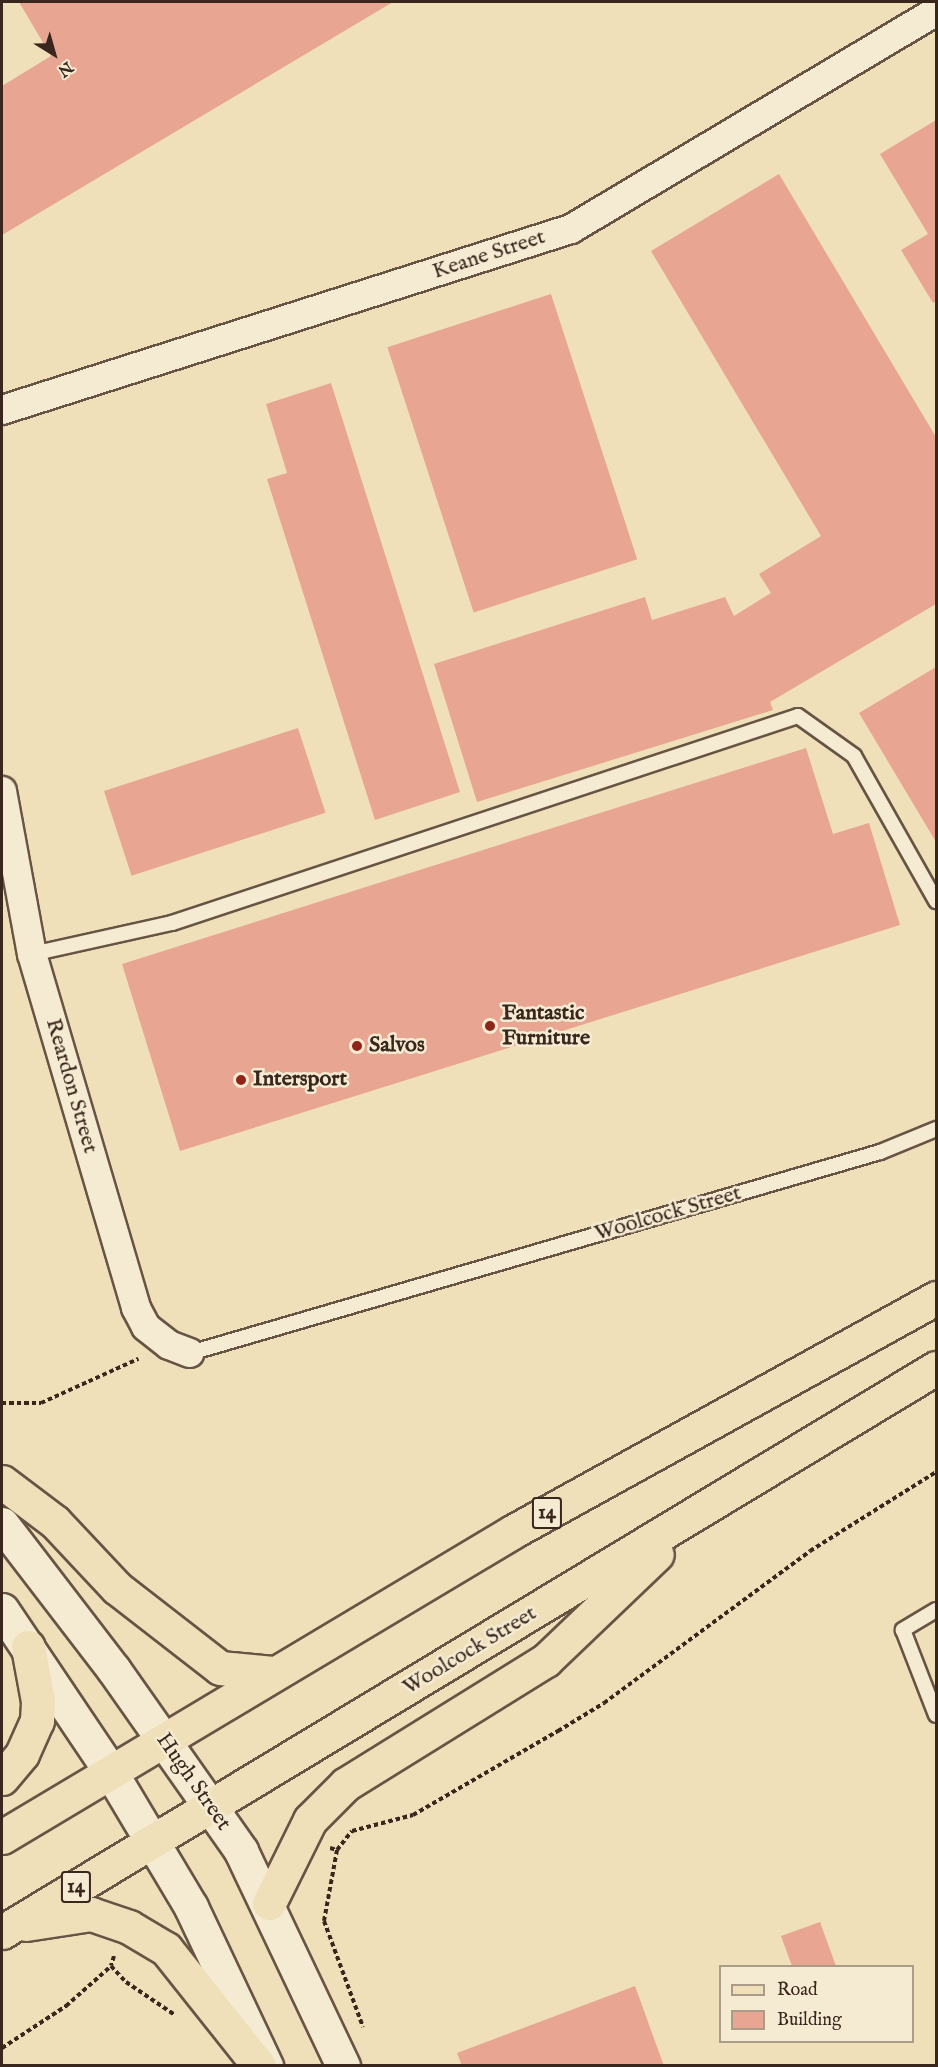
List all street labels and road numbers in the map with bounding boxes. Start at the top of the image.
street label: Keane Street [429,224,549,286]
street label: Reardon Street [39,1016,103,1156]
street label: Woolcock Street [592,1180,744,1248]
road number: 14 [530,1495,564,1531]
street label: Woolcock Street [398,1601,542,1701]
street label: Hugh Street [150,1728,236,1836]
road number: 14 [60,1869,92,1905]

